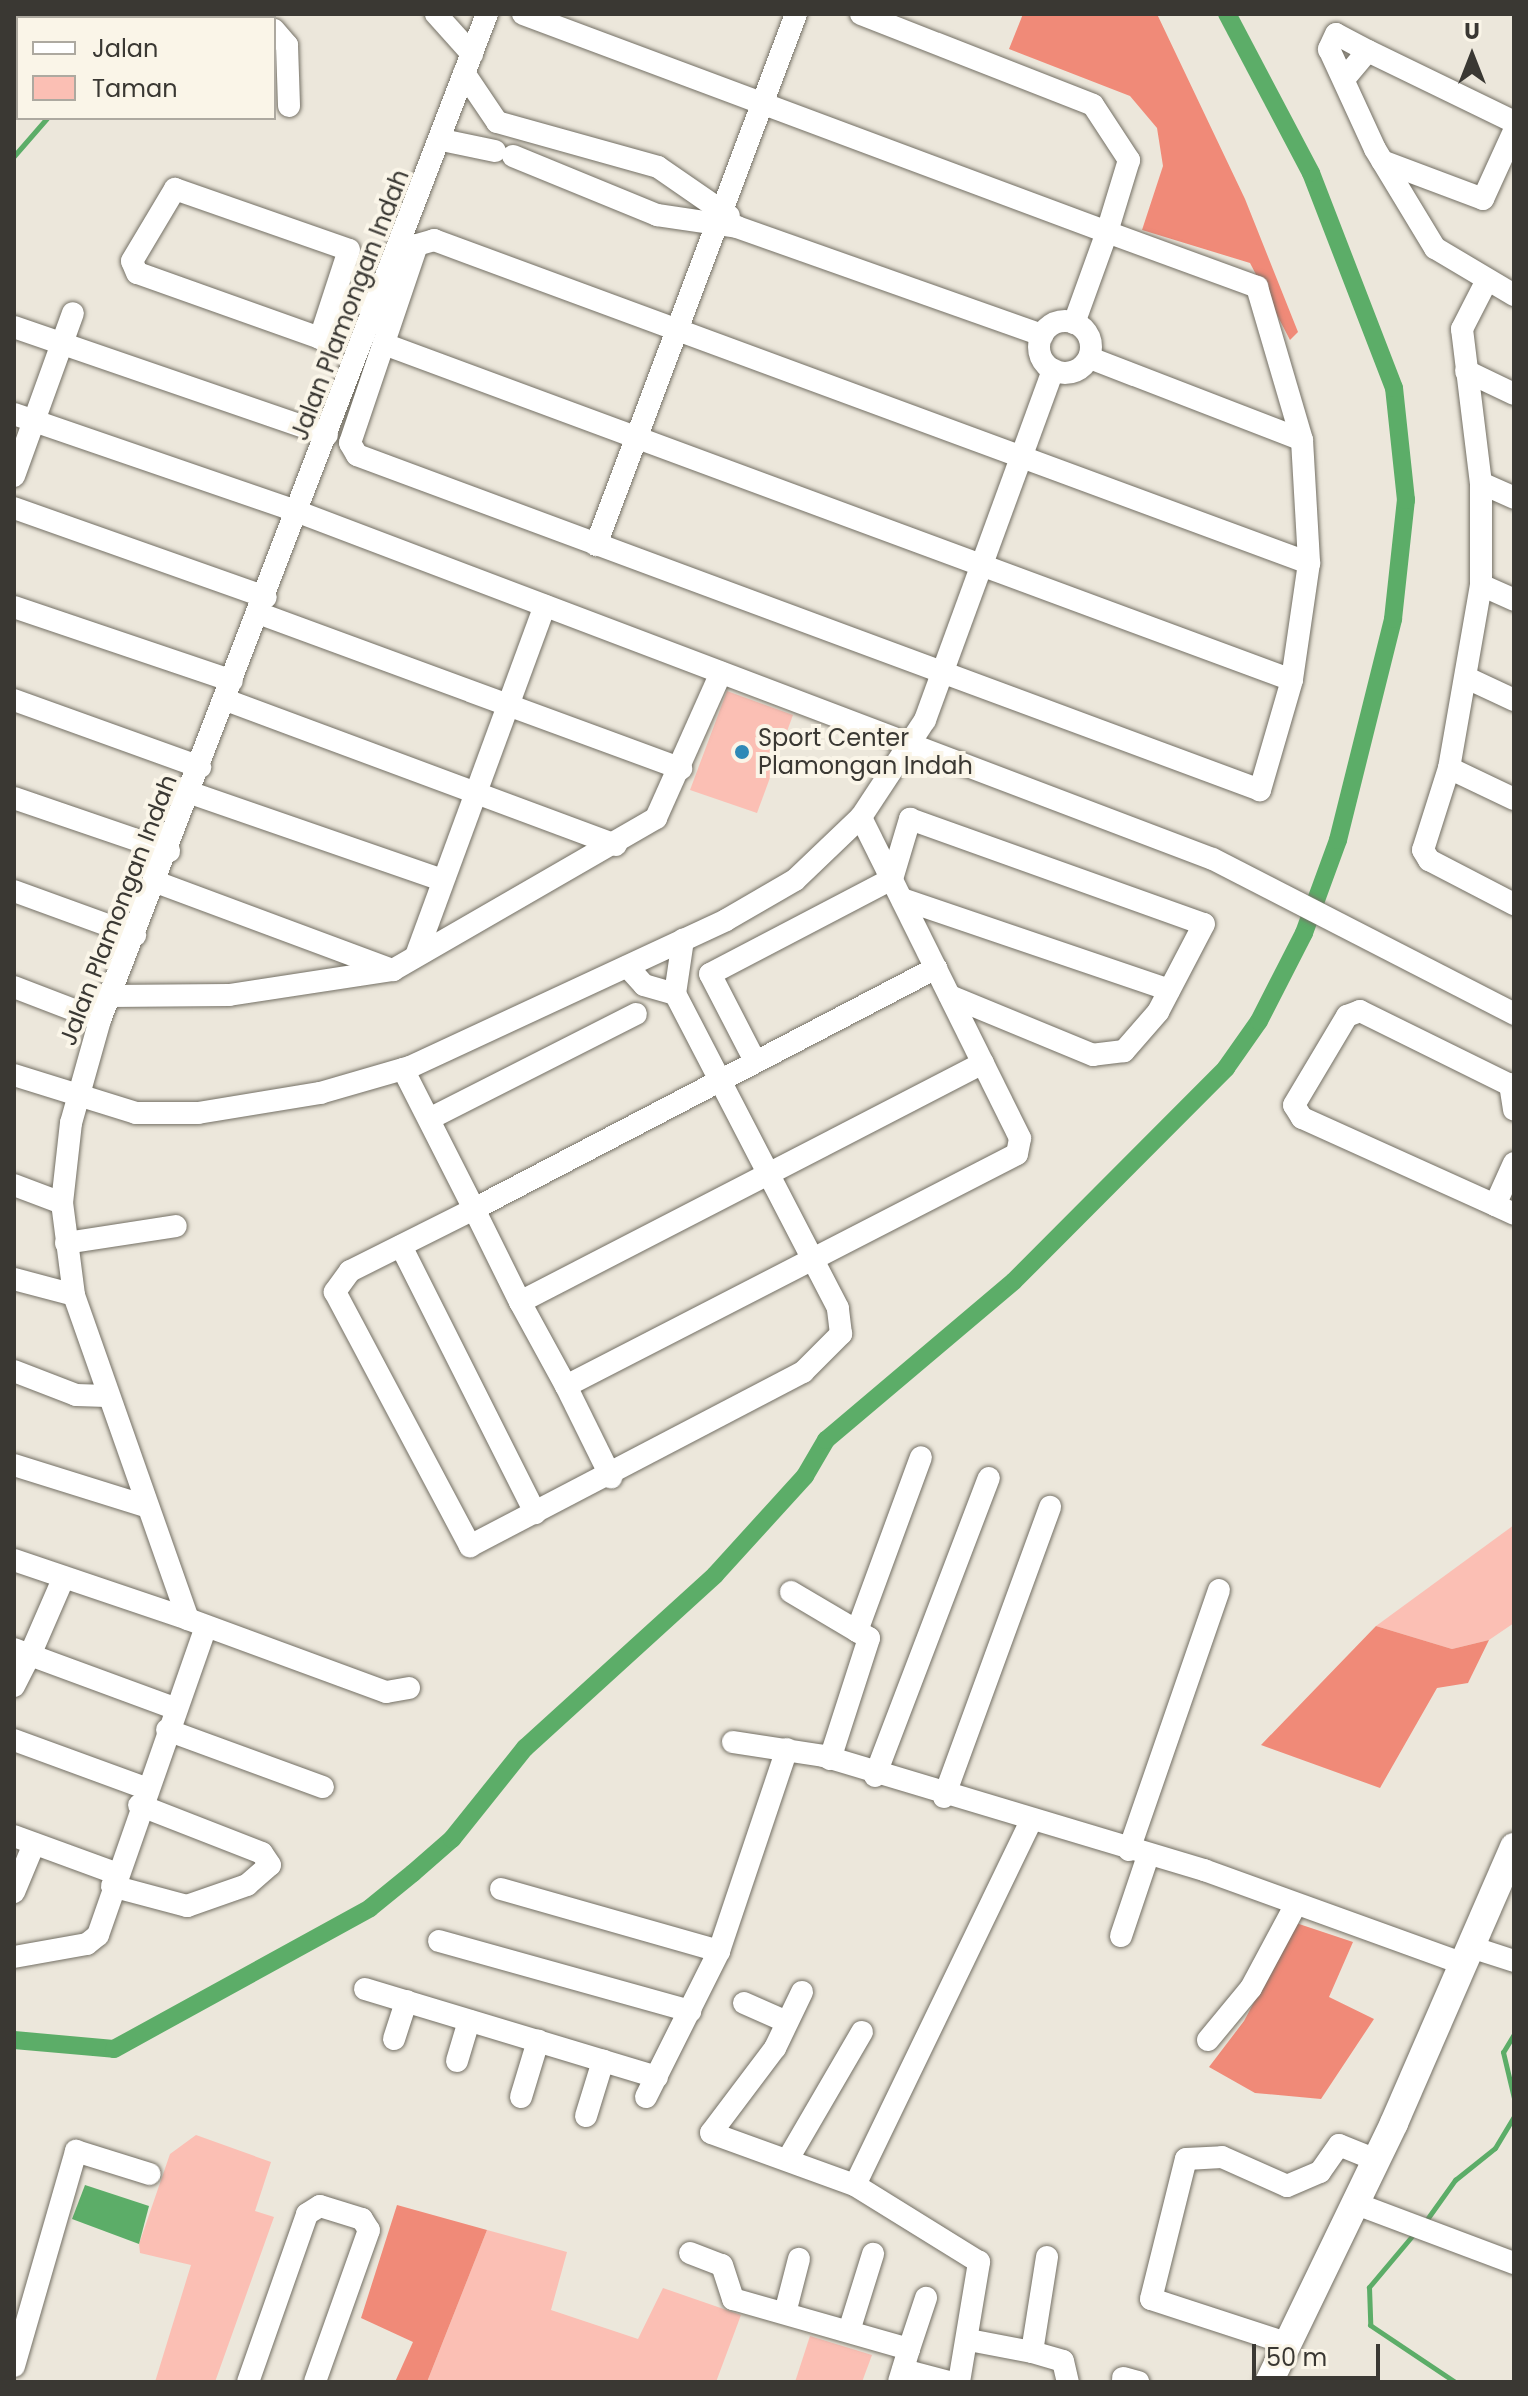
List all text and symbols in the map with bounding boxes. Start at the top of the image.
legend [16,16,276,120]
north arrow [1432,16,1512,96]
text: U [1464,16,1480,47]
text: Jalan [92,32,158,65]
text: Taman [92,72,178,105]
street label: Jalan Plamongan Indah [285,166,415,444]
place label: Sport Center Plamongan Indah [758,724,973,780]
marker: Sport Center Plamongan Indah [733,743,751,761]
street label: Jalan Plamongan Indah [53,771,183,1049]
scale bar [1256,2328,1384,2378]
text: 50 m [1266,2341,1327,2374]

